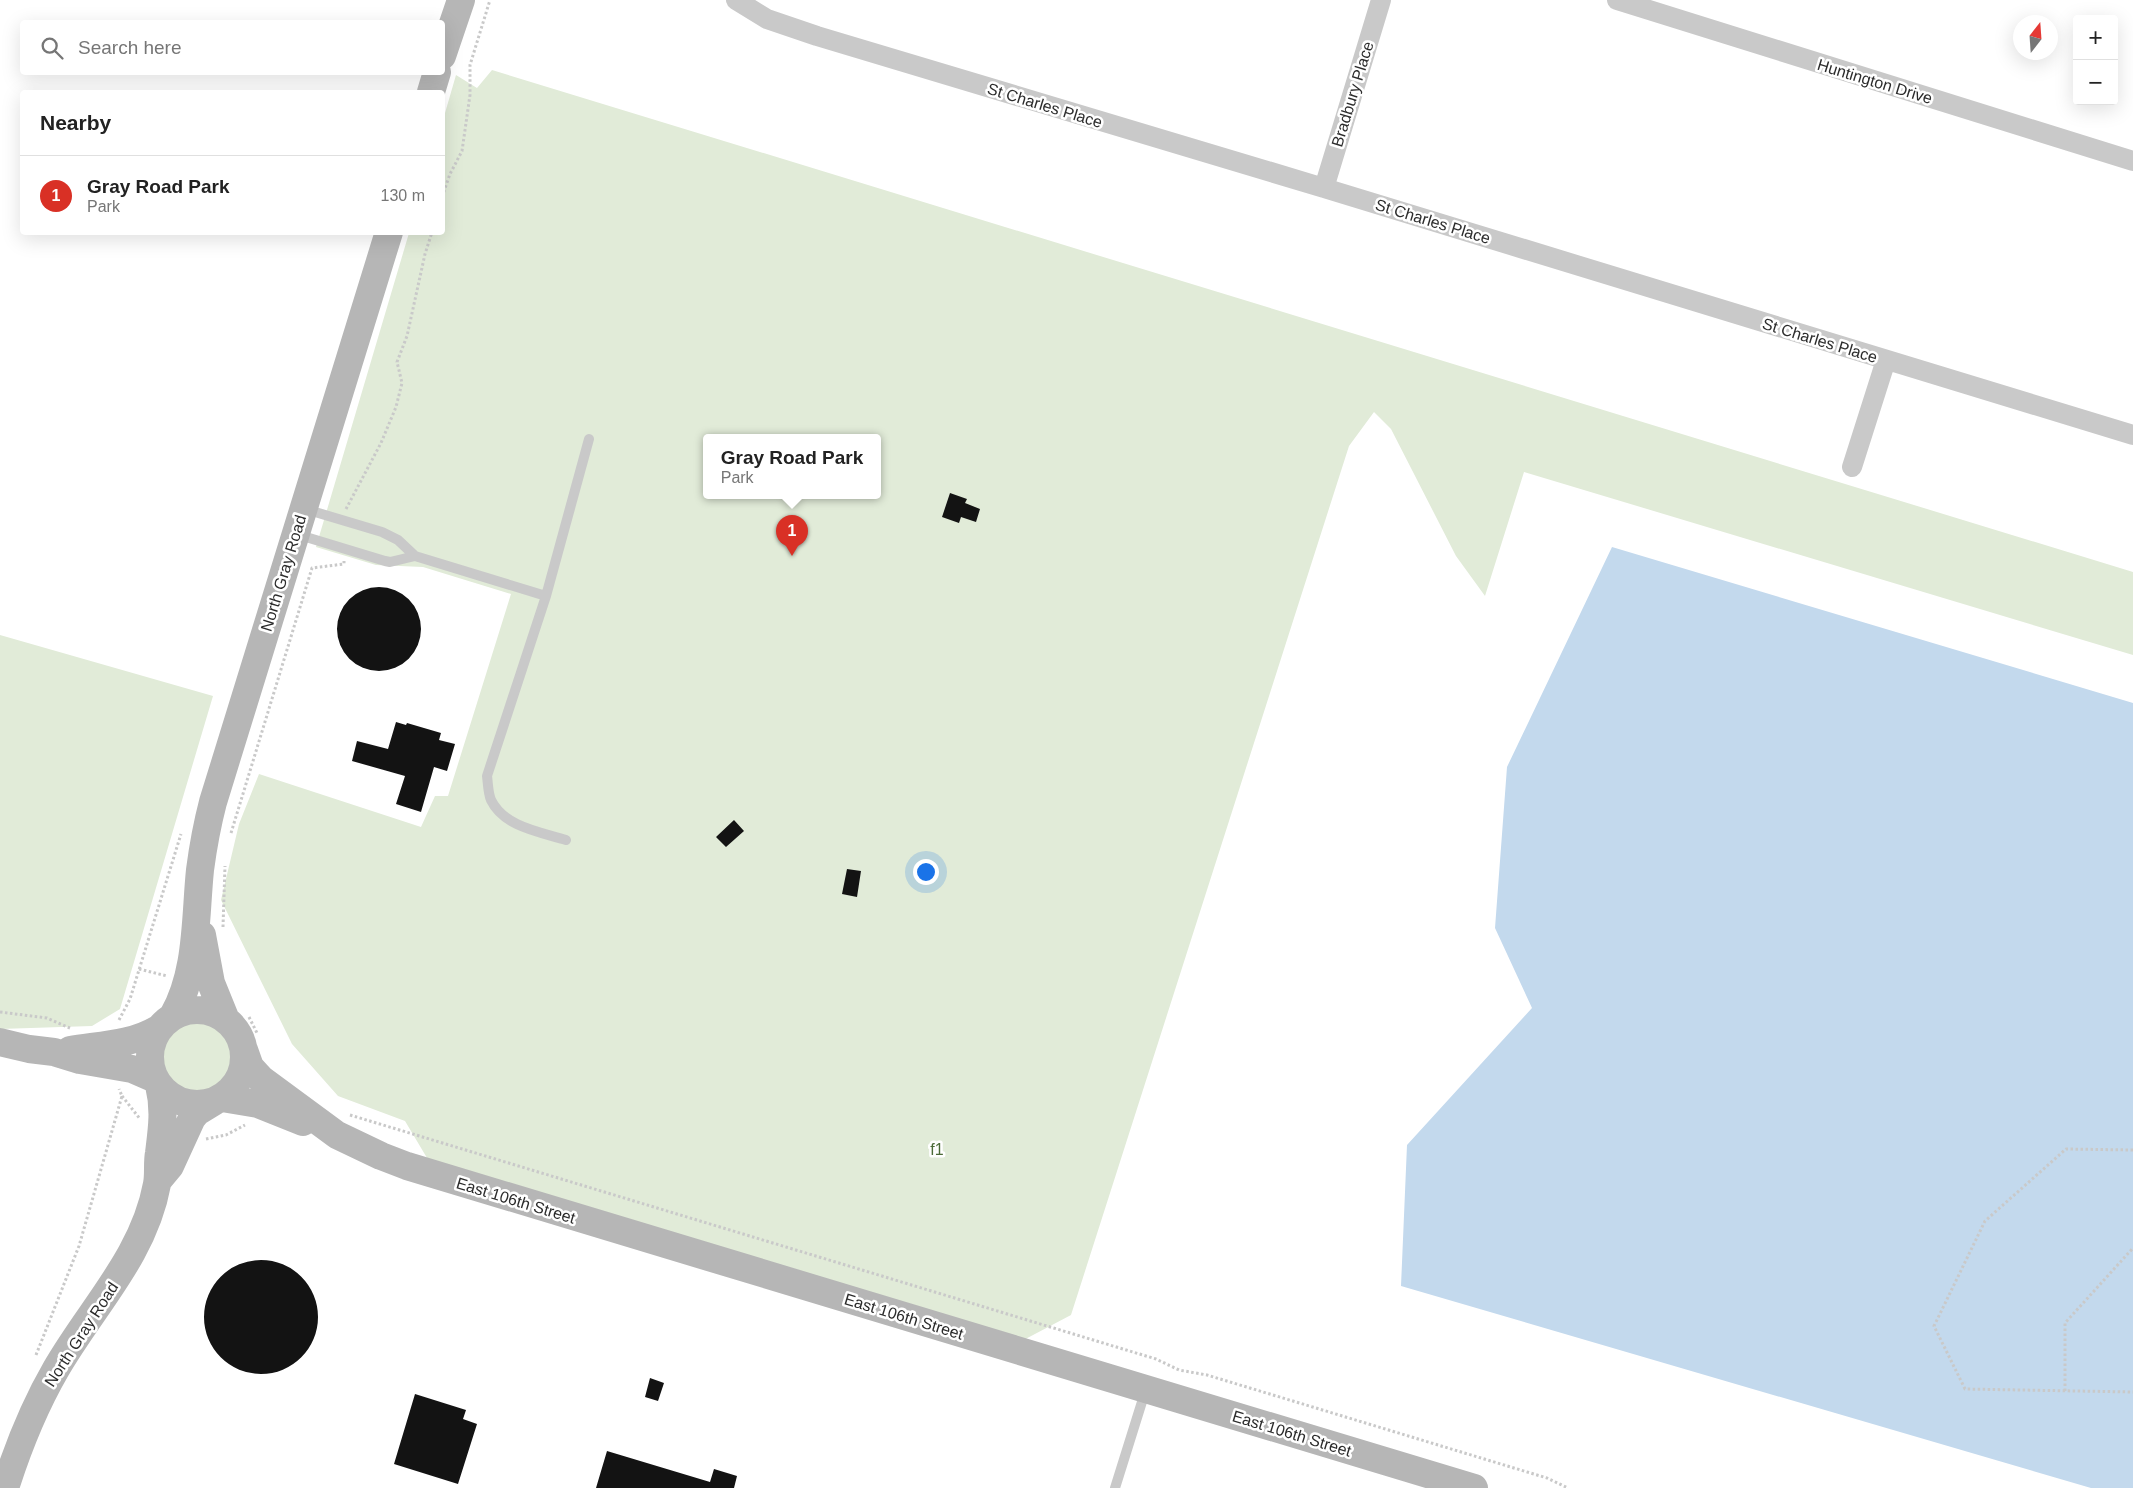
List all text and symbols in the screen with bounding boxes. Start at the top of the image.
north arrow [2013,15,2058,60]
map controls [2073,15,2118,105]
button: + [2073,15,2118,60]
search box [20,20,445,75]
icon: search [38,34,66,62]
text: Search here [78,37,182,58]
street label: Bradbury Place [1328,39,1377,149]
street label: Huntington Drive [1815,56,1934,107]
button: − [2073,60,2118,105]
street label: St Charles Place [985,80,1104,131]
text: Nearby [40,111,111,134]
text: Gray Road Park [87,176,230,197]
text: 1 [52,187,60,204]
text: 130 m [381,187,425,204]
street label: St Charles Place [1373,196,1492,247]
text: Park [87,198,120,215]
street label: St Charles Place [1760,315,1879,366]
popup [703,434,881,499]
text: Gray Road Park [721,447,863,468]
text: Park [721,469,754,486]
street label: North Gray Road [258,513,309,633]
pin: 1 [776,515,808,556]
your location [913,859,939,885]
park label: f1 [930,1141,944,1158]
street label: East 106th Street [454,1174,578,1227]
street label: North Gray Road [41,1279,121,1390]
street label: East 106th Street [842,1290,966,1343]
street label: East 106th Street [1230,1407,1354,1460]

